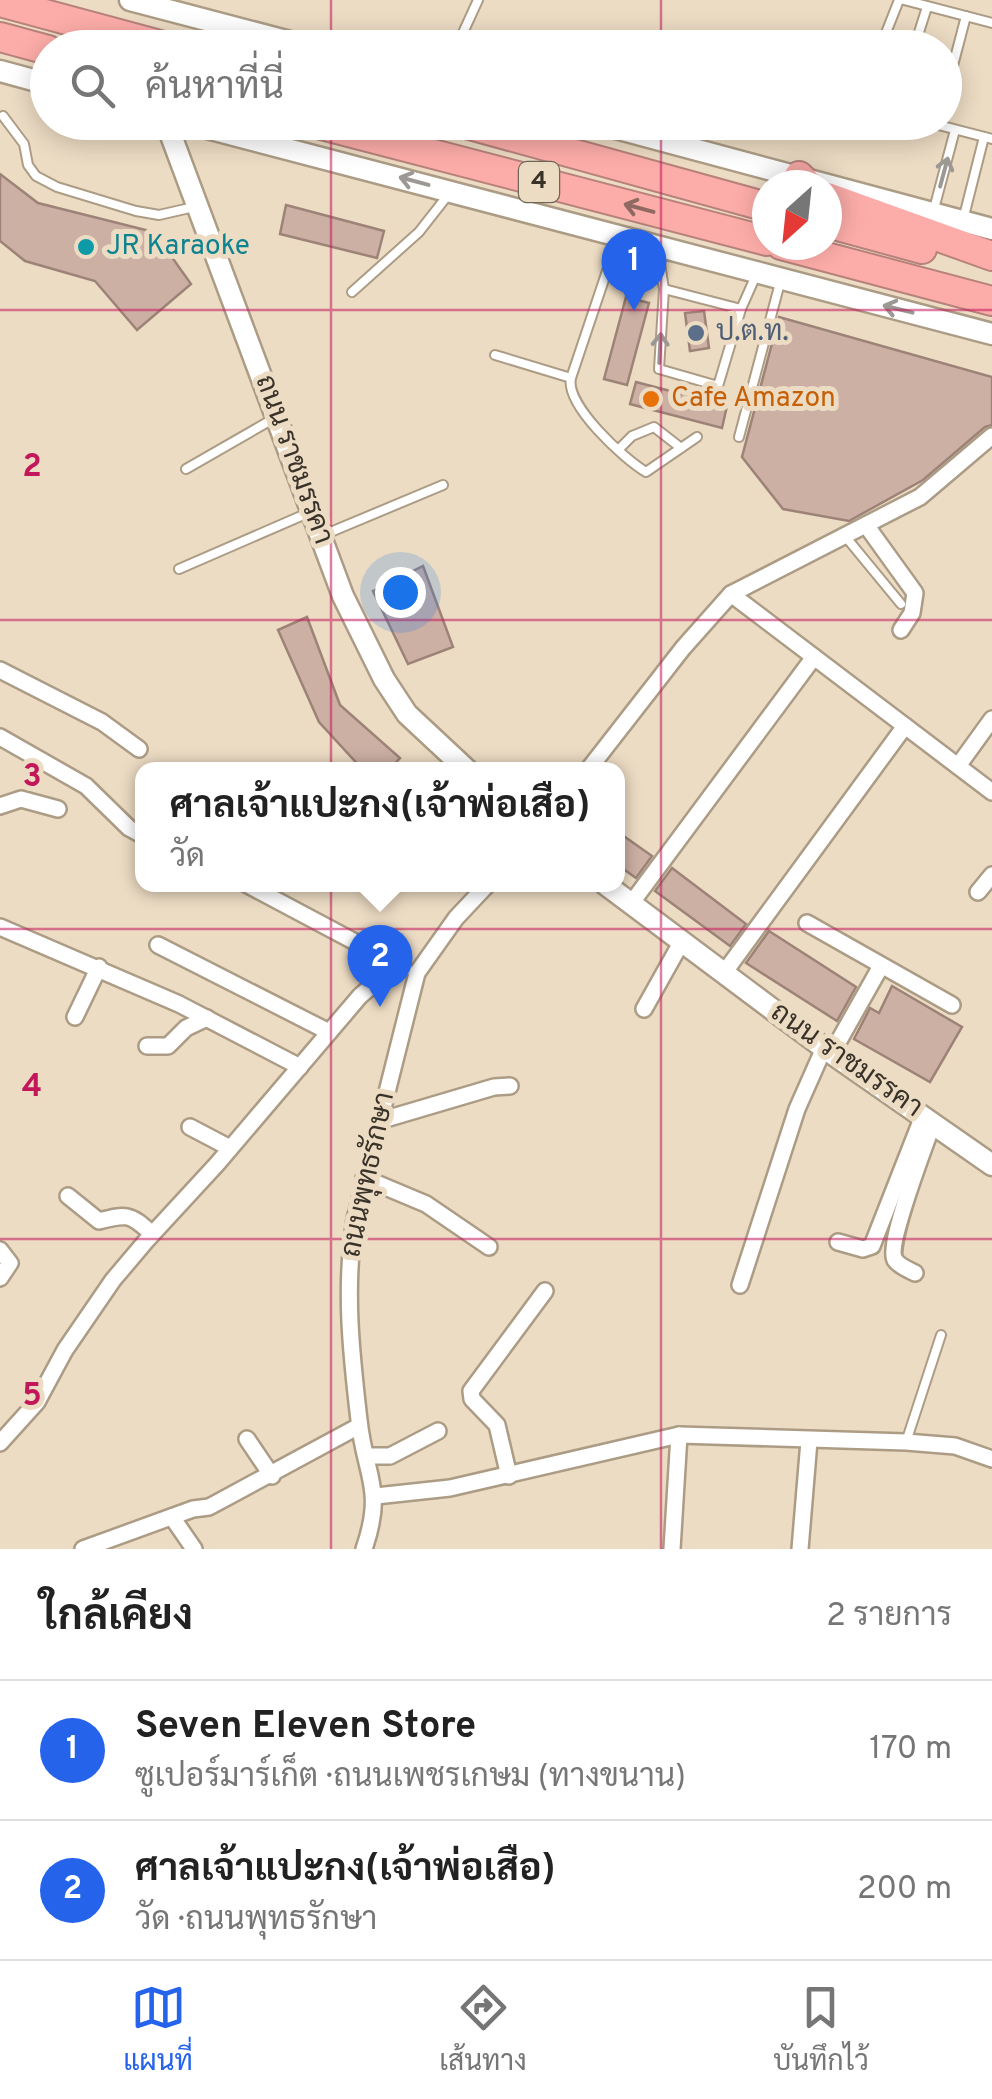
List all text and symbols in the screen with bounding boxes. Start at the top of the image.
search box [30,30,962,140]
icon: search [65,58,120,113]
text: ค้นหาที่นี่ [145,64,284,113]
one-way arrow [936,157,954,189]
road number: 4 [519,162,559,202]
north arrow [752,170,842,260]
one-way arrow [399,171,430,190]
one-way arrow [624,198,656,216]
pin: 1 [602,228,666,311]
place label: JR Karaoke [106,229,250,265]
marker: JR Karaoke [75,236,97,258]
one-way arrow [883,299,915,317]
place label: ป.ต.ท. [716,315,789,351]
marker: ป.ต.ท. [685,322,707,344]
one-way arrow [651,333,670,365]
street label: ถนน ราชมรรคา [246,370,340,550]
place label: Cafe Amazon [671,381,836,417]
marker: Cafe Amazon [640,388,662,410]
text: 2 [22,448,42,488]
your location [375,567,426,618]
text: 3 [22,758,42,798]
popup [135,762,625,892]
text: ศาลเจ้าแปะกง(เจ้าพ่อเสือ) [170,783,590,832]
text: วัด [170,838,205,878]
pin: 2 [348,924,412,1007]
street label: ถนน ราชมรรคา [763,995,929,1127]
text: 4 [22,1068,42,1108]
street label: ถนนพุทธรักษา [331,1089,404,1261]
text: 5 [22,1377,42,1417]
text: ใกล้เคียง [40,1592,193,1645]
text: 2 รายการ [826,1597,952,1637]
text: Seven Eleven Store [135,1703,476,1752]
text: 1 [66,1730,79,1770]
text: 170 m [869,1730,952,1770]
text: ซูเปอร์มาร์เก็ต · ถนนเพชรเกษม (ทางขนาน) [135,1758,686,1798]
text: ศาลเจ้าแปะกง(เจ้าพ่อเสือ) [135,1846,556,1895]
text: 2 [63,1870,82,1910]
text: 200 m [857,1870,952,1910]
text: วัด · ถนนพุทธรักษา [135,1901,377,1941]
tab: แผนที่ [123,1980,193,2081]
tab: เส้นทาง [439,1980,527,2081]
tab: บันทึกไว้ [773,1980,869,2081]

